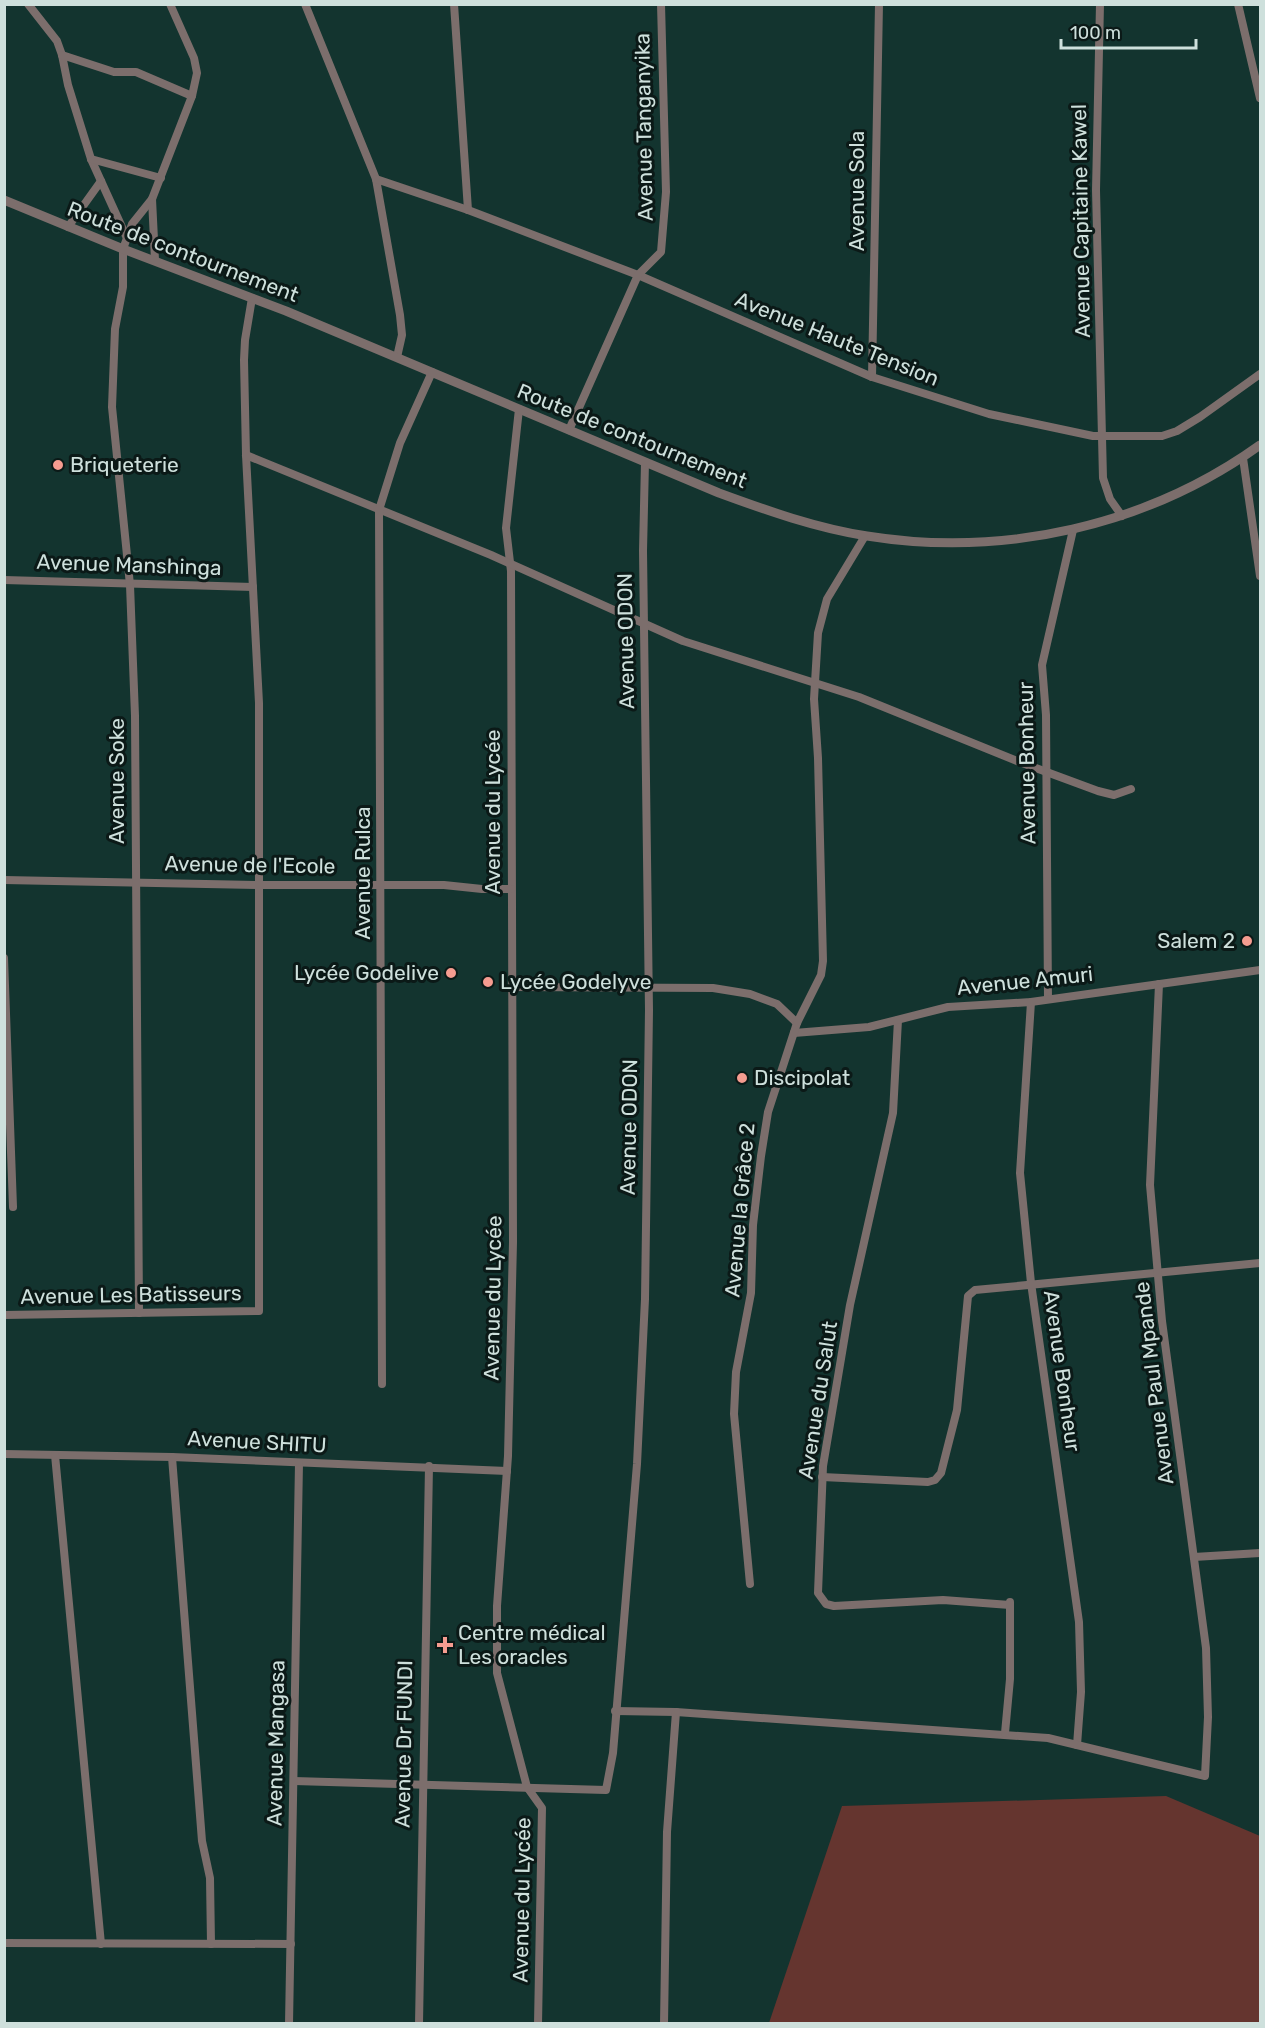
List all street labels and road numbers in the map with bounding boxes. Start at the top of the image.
street label: Avenue Tanganyika [629,33,658,221]
street label: Avenue Capitaine Kawel [1066,104,1095,338]
street label: Avenue Sola [844,131,869,251]
street label: Route de contournement [64,196,302,307]
street label: Avenue Haute Tension [732,286,943,391]
street label: Route de contournement [514,378,751,493]
street label: Avenue Manshinga [36,549,222,580]
street label: Avenue ODON [612,573,639,709]
street label: Avenue Bonheur [1013,681,1040,845]
street label: Avenue Soke [104,718,129,844]
street label: Avenue du Lycée [480,729,505,895]
street label: Avenue Rulca [350,806,375,940]
street label: Avenue de l'Ecole [164,851,336,878]
street label: Avenue Amuri [956,961,1094,1000]
street label: Avenue ODON [615,1059,642,1195]
street label: Avenue la Grâce 2 [719,1122,760,1298]
street label: Avenue du Lycée [479,1215,506,1381]
street label: Avenue Les Batisseurs [20,1280,242,1309]
street label: Avenue Paul Mpande [1129,1280,1178,1486]
street label: Avenue Bonheur [1039,1289,1086,1453]
street label: Avenue du Salut [793,1319,842,1481]
street label: Avenue SHITU [187,1425,327,1458]
street label: Avenue Mangasa [262,1660,289,1826]
street label: Avenue Dr FUNDI [390,1660,417,1828]
street label: Avenue du Lycée [508,1817,535,1983]

